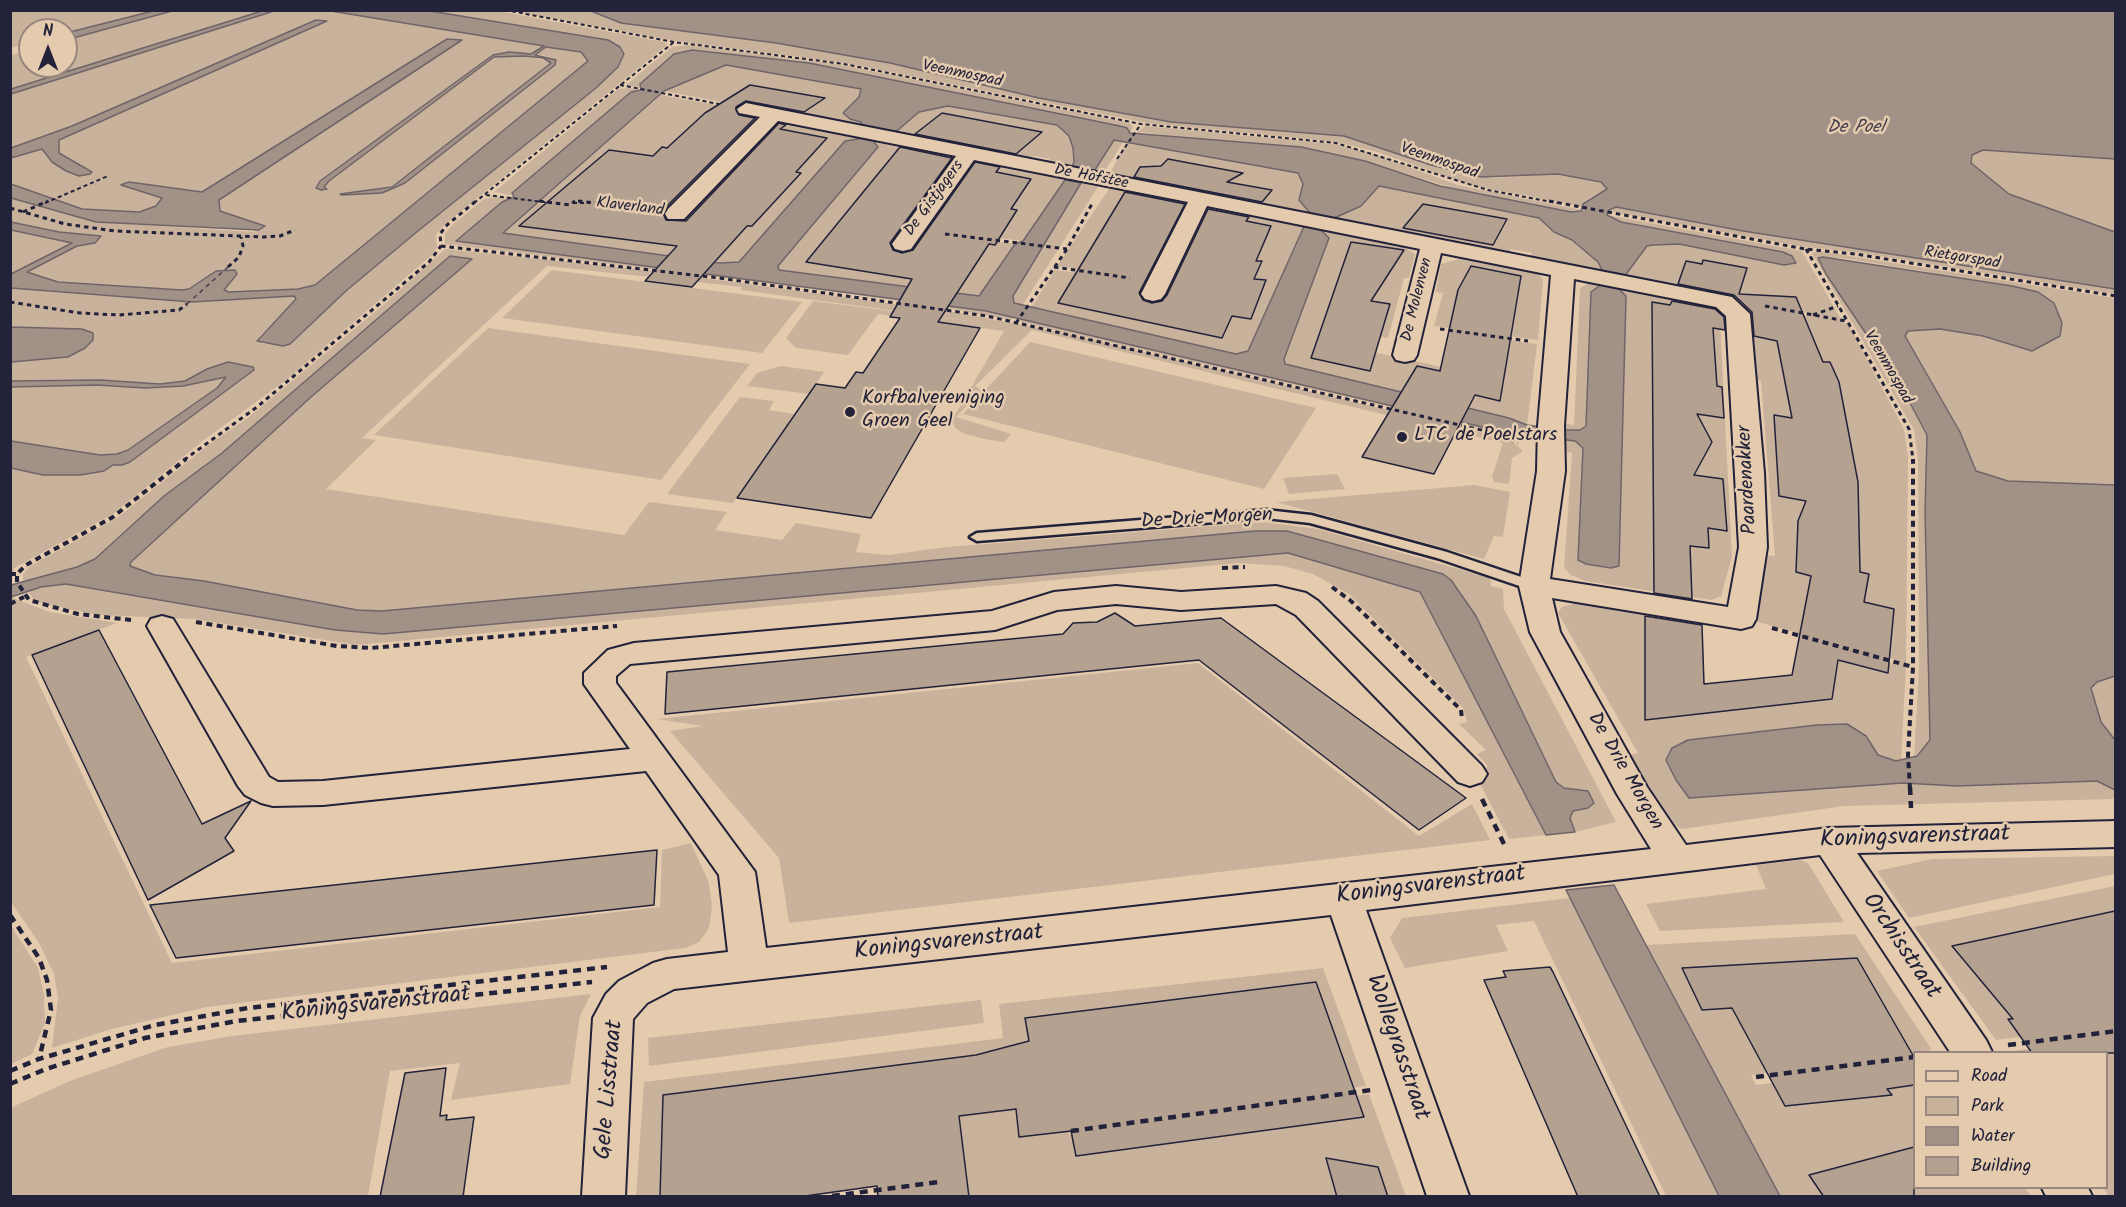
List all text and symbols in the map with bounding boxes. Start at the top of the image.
north arrow [18,18,78,78]
text: N [43,19,53,44]
street label: Veenmospad [920,57,1004,93]
water label: De Poel [1827,118,1885,140]
street label: Veenmospad [1397,140,1481,184]
street label: De Gistjagers [901,157,969,241]
street label: De Hofstee [1052,161,1130,195]
street label: Klaverland [595,194,665,222]
street label: Rietgorspad [1923,244,2001,274]
street label: De Molenven [1398,256,1438,344]
street label: Veenmospad [1858,328,1916,408]
place label: Korfbalvereniging Groen Geel [862,388,1005,435]
marker: Korfbalvereniging Groen Geel [843,405,857,419]
place label: LTC de Poelstars [1414,425,1557,449]
street label: Paardenakker [1734,425,1764,535]
marker: LTC de Poelstars [1395,430,1409,444]
street label: De Drie Morgen [1141,505,1273,535]
street label: De Drie Morgen [1581,709,1667,835]
street label: Koningsvarenstraat [1819,821,2011,857]
street label: Koningsvarenstraat [1335,861,1527,913]
street label: Orchisstraat [1854,889,1946,1005]
street label: Koningsvarenstraat [853,920,1045,968]
street label: Wollegrasstraat [1358,971,1434,1125]
street label: Koningsvarenstraat [280,982,472,1030]
street label: Gele Lisstraat [591,1019,631,1161]
legend [1913,1051,2108,1189]
text: Road [1971,1062,2007,1091]
text: Park [1971,1092,2004,1121]
text: Water [1971,1122,2015,1151]
text: Building [1971,1152,2031,1181]

